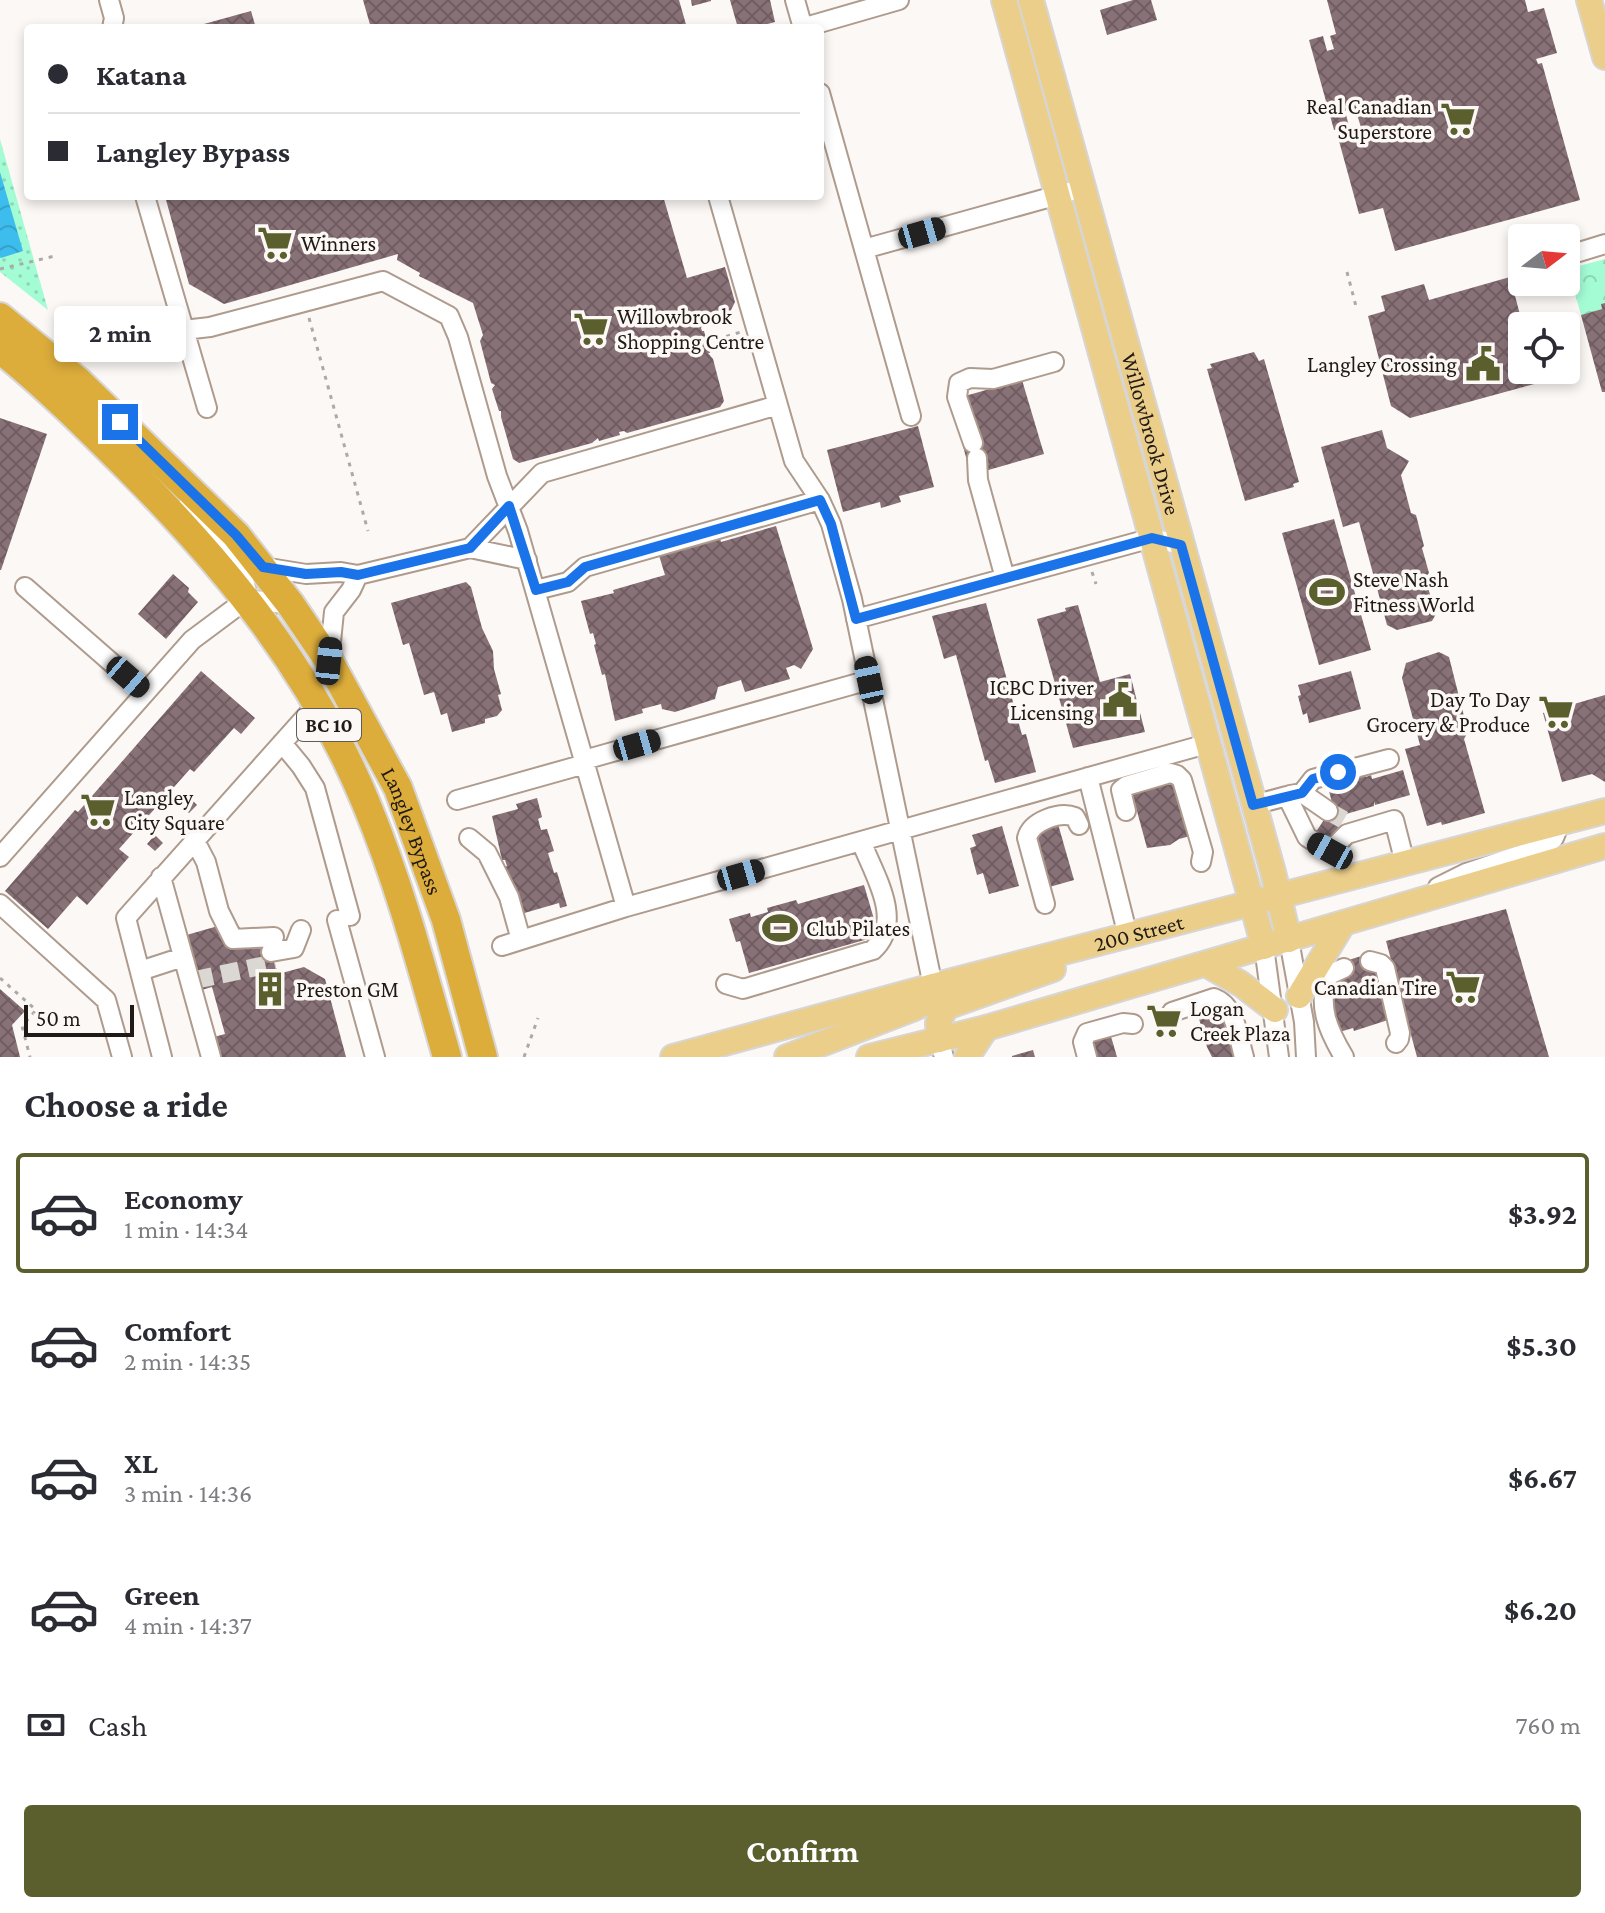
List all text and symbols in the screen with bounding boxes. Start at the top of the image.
text: Katana [96,58,187,91]
place label: Real Canadian Superstore [1306,94,1432,144]
supermarket icon: Real Canadian Superstore [1439,100,1477,138]
text: Langley Bypass [96,135,290,168]
car [896,215,948,251]
supermarket icon: Winners [256,224,294,262]
north arrow [1508,224,1580,296]
map controls [1508,224,1580,384]
place label: Winners [301,231,376,256]
place label: Willowbrook Shopping Centre [617,304,764,354]
callout: 2 min [54,306,186,362]
supermarket icon: Willowbrook Shopping Centre [572,310,610,348]
button: locate [1508,312,1580,384]
text: 2 min [89,319,151,348]
public building icon: Langley Crossing [1464,345,1502,383]
street label: Willowbrook Drive [1117,350,1186,517]
place label: Langley Crossing [1307,352,1457,377]
route end [102,404,138,440]
place label: Steve Nash Fitness World [1353,567,1475,617]
sports icon: Steve Nash Fitness World [1308,573,1346,611]
car [315,636,343,686]
car [102,652,154,702]
car [852,654,886,706]
place label: ICBC Driver Licensing [990,675,1094,725]
public building icon: ICBC Driver Licensing [1101,681,1139,719]
place label: Day To Day Grocery & Produce [1366,687,1531,737]
supermarket icon: Day To Day Grocery & Produce [1537,693,1575,731]
road number: BC 10 [297,709,361,741]
car [611,727,663,763]
route start [1320,754,1356,790]
street label: Langley Bypass [376,763,448,898]
place label: Langley City Square [124,785,225,835]
supermarket icon: Langley City Square [79,791,117,829]
car [1303,829,1357,873]
car [715,857,767,893]
sports icon: Club Pilates [761,909,799,947]
street label: 200 Street [1091,909,1187,956]
place label: Club Pilates [806,916,910,941]
supermarket icon: Canadian Tire [1444,968,1482,1006]
building icon: Preston GM [251,970,289,1008]
place label: Canadian Tire [1314,975,1437,1000]
place label: Preston GM [296,977,399,1002]
place label: Logan Creek Plaza [1190,996,1291,1046]
scale bar [24,1001,134,1037]
supermarket icon: Logan Creek Plaza [1145,1002,1183,1040]
text: 50 m [36,1006,81,1031]
text: Choose a ride [24,1085,228,1125]
icon: car [28,1177,100,1249]
text: Economy [124,1182,243,1215]
text: $3.92 [1508,1197,1577,1230]
text: 1 min · 14:34 [124,1215,249,1244]
icon: car [28,1309,100,1381]
text: Comfort [124,1314,231,1347]
text: $5.30 [1506,1329,1577,1362]
text: 2 min · 14:35 [124,1347,251,1376]
icon: car [28,1441,100,1513]
text: XL [124,1446,158,1479]
text: $6.67 [1508,1461,1577,1494]
text: 3 min · 14:36 [124,1479,252,1508]
icon: car [28,1573,100,1645]
text: Green [124,1578,200,1611]
text: $6.20 [1504,1593,1577,1626]
text: 4 min · 14:37 [124,1611,252,1640]
icon: cash [24,1703,68,1747]
text: Cash [88,1709,147,1742]
text: 760 m [1516,1711,1581,1740]
button: Confirm [24,1805,1581,1897]

